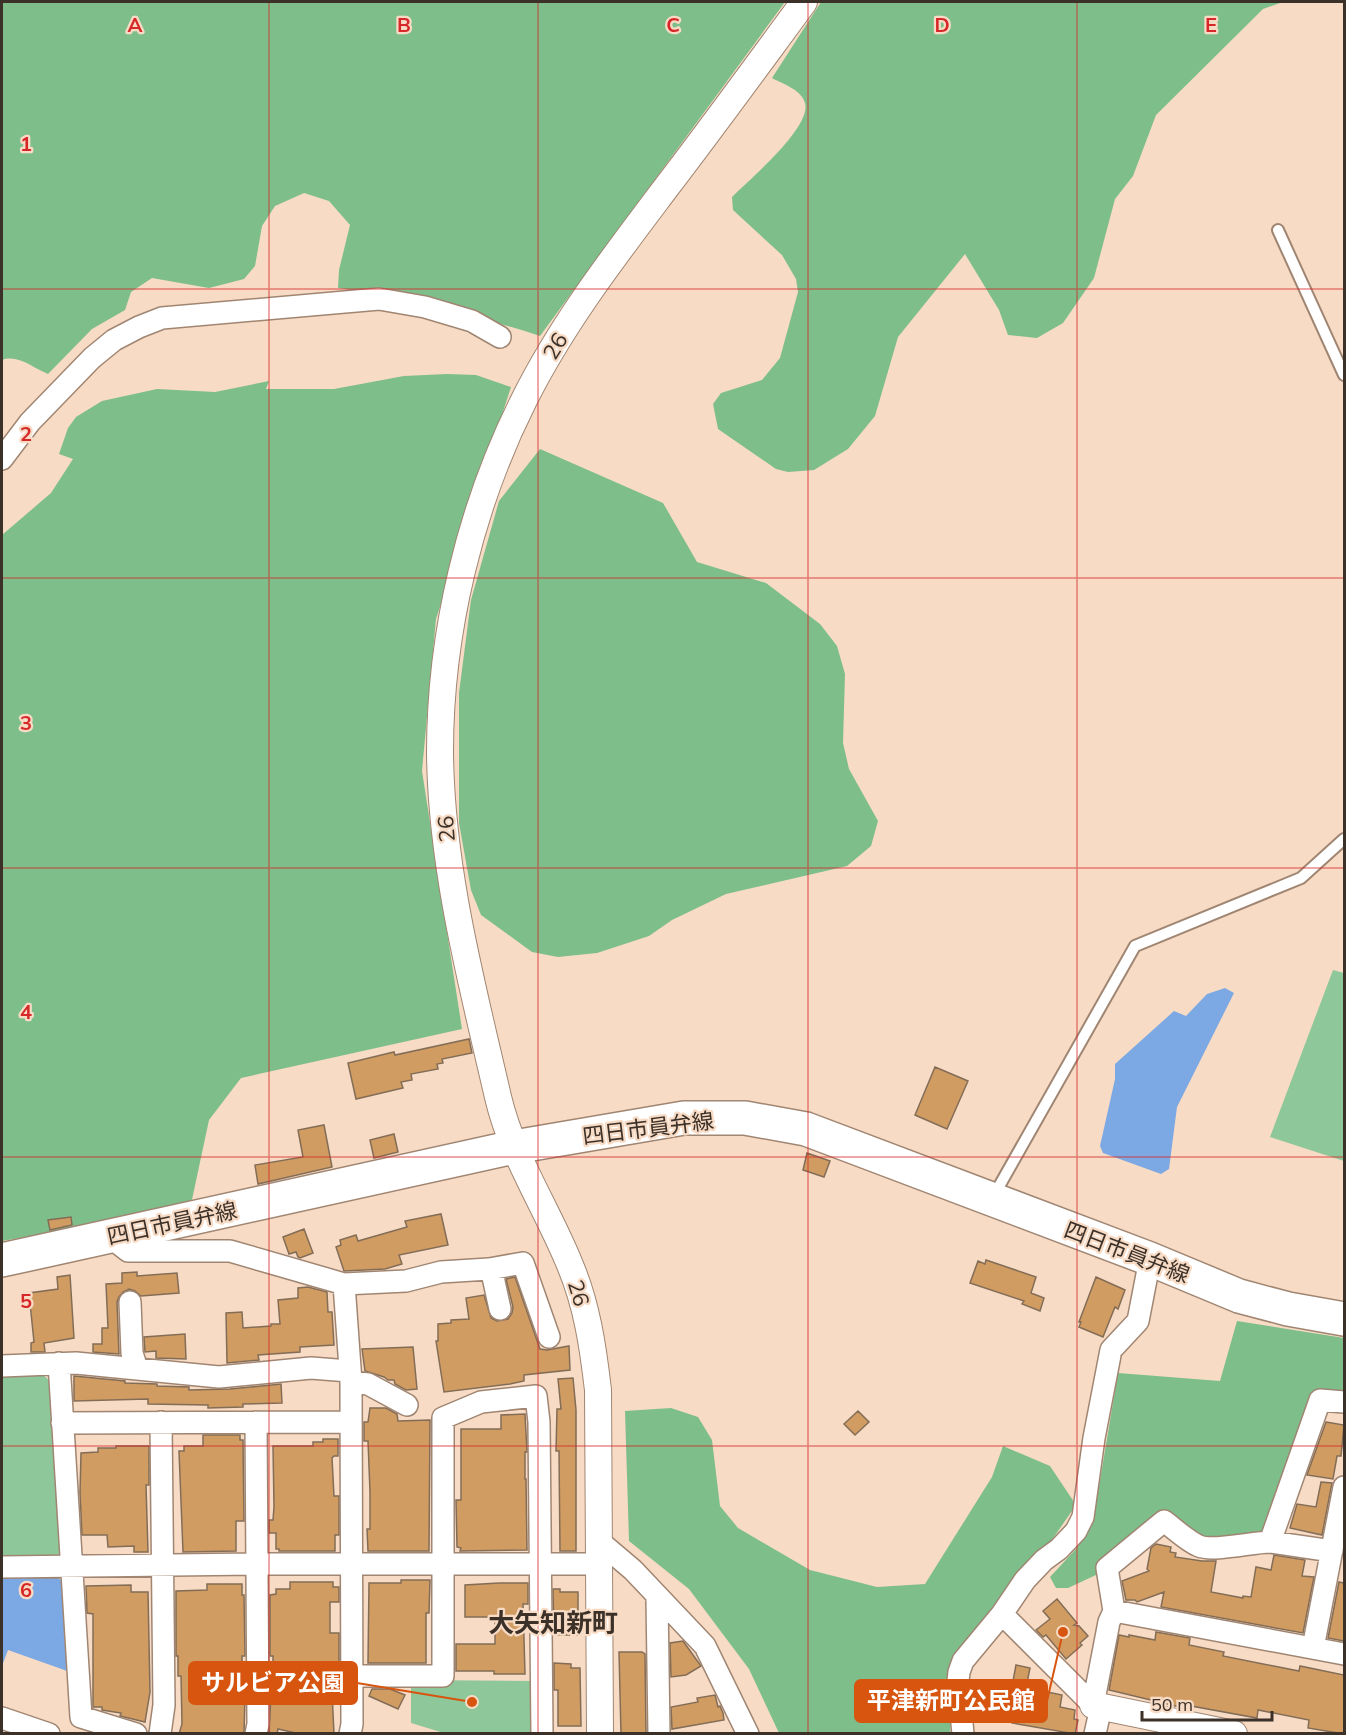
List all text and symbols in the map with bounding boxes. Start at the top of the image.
text: A [128,12,143,37]
text: B [397,12,411,37]
text: C [666,12,680,37]
text: D [934,12,950,37]
text: E [1205,12,1217,37]
text: 1 [20,131,32,156]
street label: 26 [536,327,574,365]
text: 2 [20,421,32,446]
text: 3 [20,710,32,735]
street label: 26 [431,815,461,843]
text: 4 [20,999,32,1024]
street label: 四日市員弁線 [581,1106,715,1150]
street label: 四日市員弁線 [105,1196,239,1250]
street label: 四日市員弁線 [1060,1215,1194,1289]
street label: 26 [562,1276,596,1310]
text: 5 [20,1288,32,1313]
text: 6 [20,1577,32,1602]
district label: 大矢知新町 [488,1606,618,1639]
callout: サルビア公園 [189,1662,357,1704]
text: サルビア公園 [201,1667,345,1697]
callout: 平津新町公民館 [855,1680,1047,1722]
scale bar [1142,1684,1272,1722]
text: 平津新町公民館 [867,1685,1035,1715]
text: 50 m [1151,1693,1193,1716]

